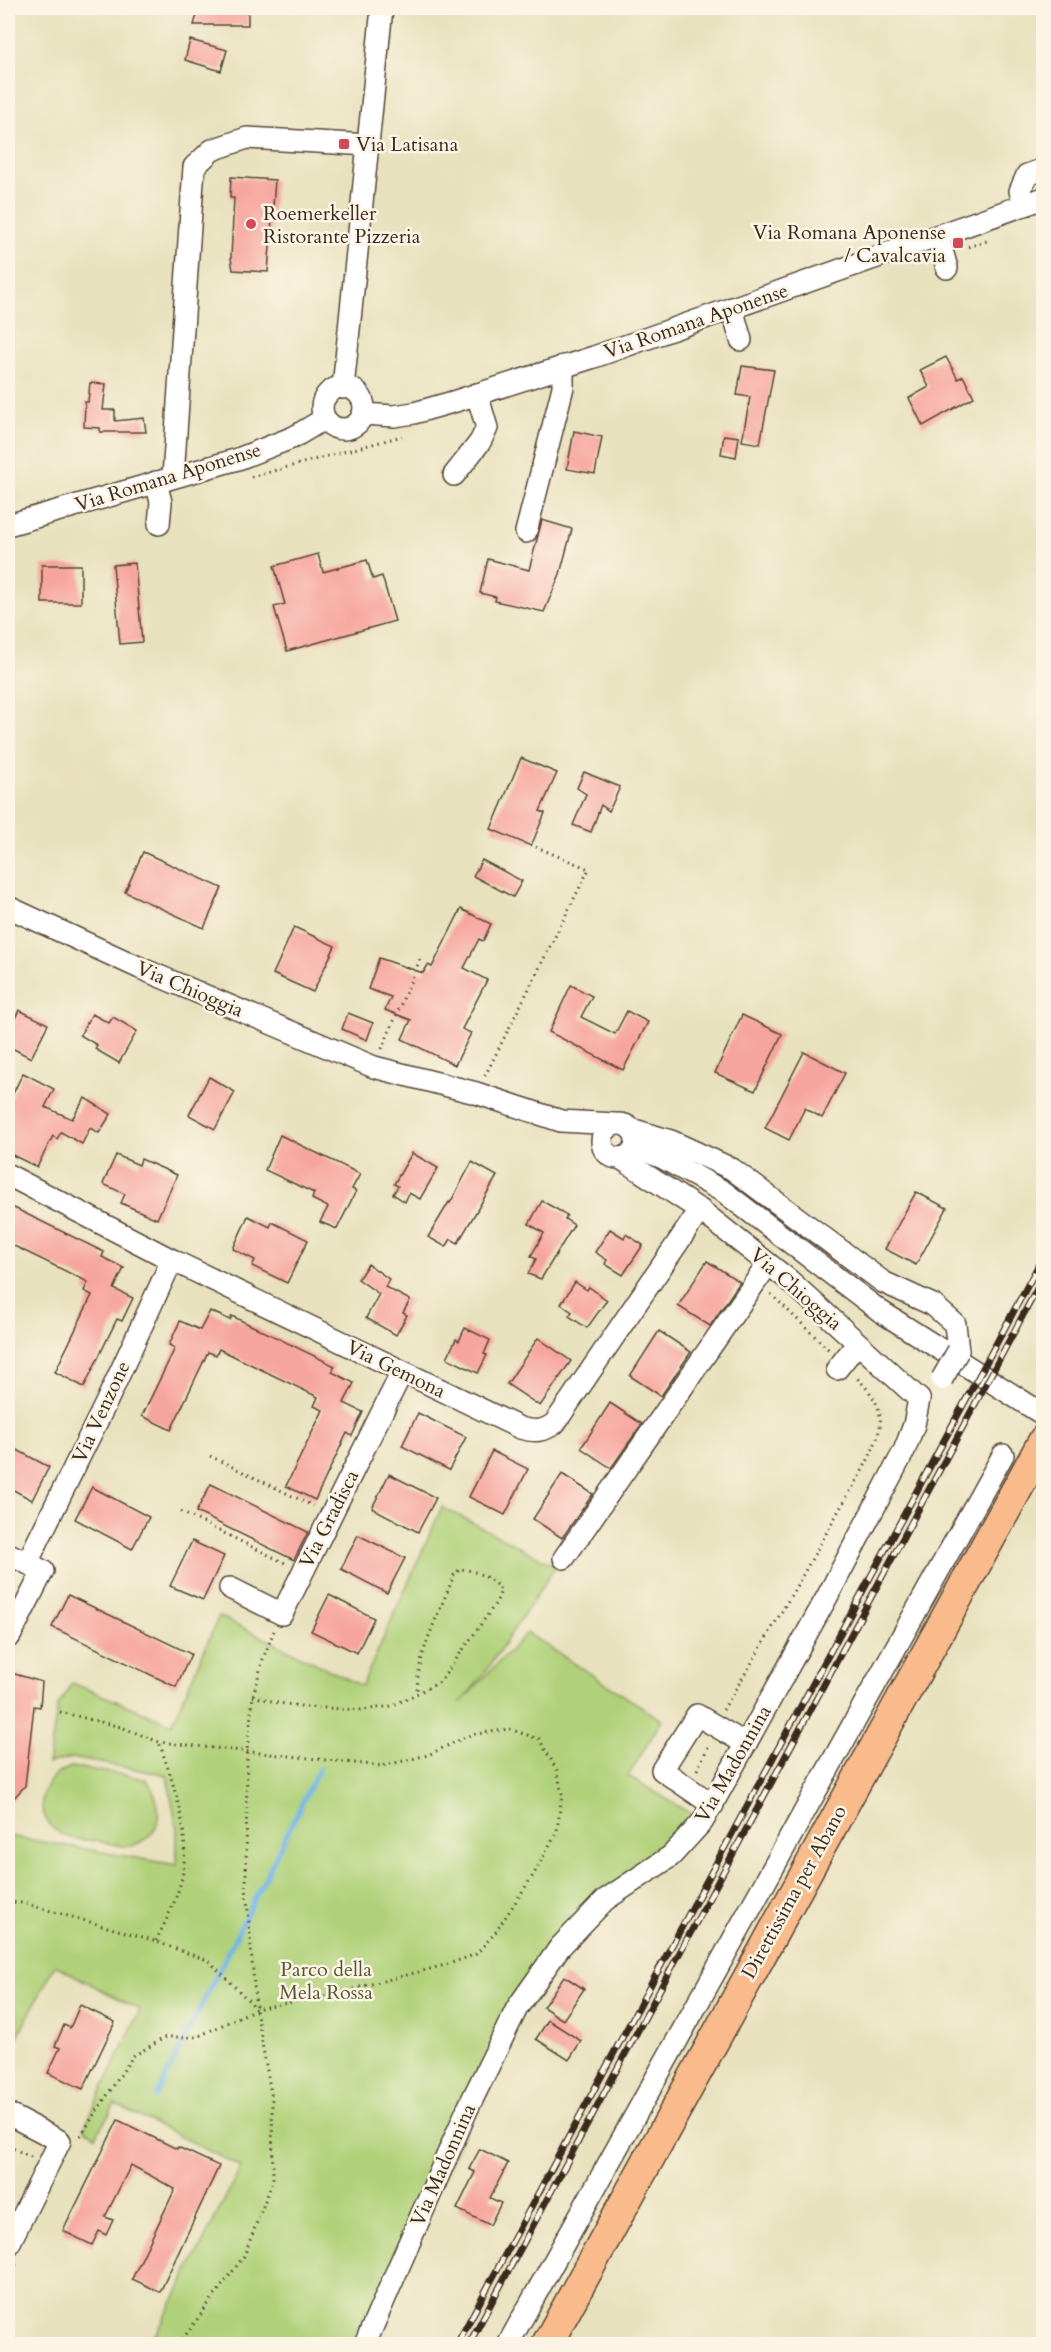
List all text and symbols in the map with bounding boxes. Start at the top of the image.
place label: Via Latisana [356,131,459,158]
marker: Via Latisana [337,137,351,151]
place label: Roemerkeller Ristorante Pizzeria [263,200,421,250]
marker: Roemerkeller Ristorante Pizzeria [244,217,258,231]
place label: Via Romana Aponense / Cavalcavia [753,219,946,269]
marker: Via Romana Aponense / Cavalcavia [951,236,965,250]
street label: Via Romana Aponense [600,277,792,365]
street label: Via Romana Aponense [72,436,264,518]
street label: Via Chioggia [132,954,248,1024]
street label: Via Chioggia [744,1242,848,1337]
street label: Via Gemona [342,1333,450,1405]
street label: Via Venzone [66,1357,136,1467]
street label: Via Gradisca [293,1465,365,1573]
street label: Via Madonnina [688,1700,778,1828]
street label: Direttissima per Abano [735,1800,853,1984]
park label: Parco della Mela Rossa [279,1956,373,2006]
street label: Via Madonnina [404,2099,482,2231]

